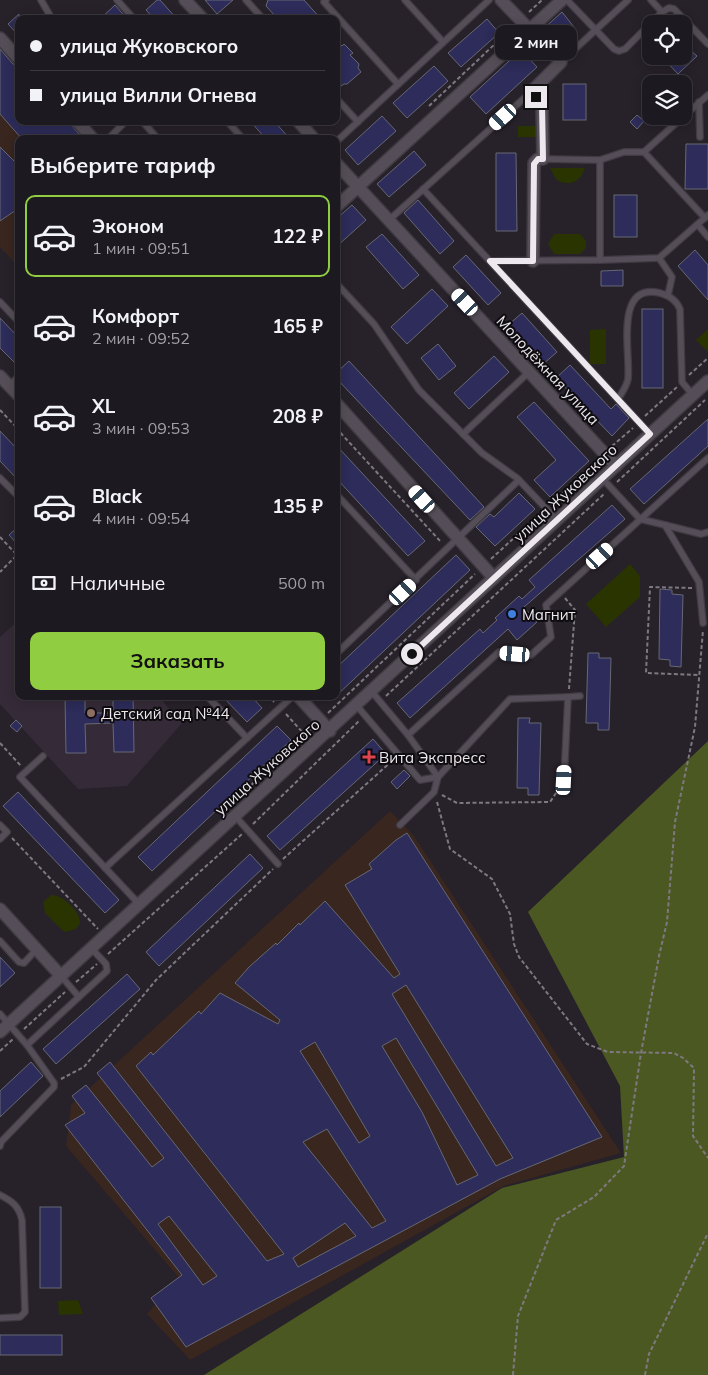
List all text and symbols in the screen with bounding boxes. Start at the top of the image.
map controls [642,15,692,125]
button: locate [642,15,692,65]
callout: 2 мин [495,24,577,59]
text: 2 мин [514,32,558,52]
text: улица Жуковского [60,34,238,58]
button: layers [642,75,692,125]
text: улица Вилли Огнева [60,83,257,107]
route end [525,86,547,108]
car [486,101,519,133]
text: Выберите тариф [30,151,216,179]
icon: car [32,214,77,259]
text: Эконом [92,214,164,238]
text: 122 ₽ [272,224,323,248]
text: 1 мин · 09:51 [92,238,190,258]
car [449,286,480,318]
icon: car [32,304,77,349]
text: Комфорт [92,304,179,328]
street label: Молодёжная улица [492,311,604,429]
text: 165 ₽ [272,314,323,338]
text: 2 мин · 09:52 [92,328,190,348]
icon: car [32,394,77,439]
text: XL [92,394,115,418]
text: 208 ₽ [272,404,323,428]
text: 3 мин · 09:53 [92,418,190,438]
street label: улица Жуковского [509,440,621,546]
car [406,483,437,515]
icon: car [32,484,77,529]
text: Black [92,484,142,508]
text: 135 ₽ [272,494,323,518]
text: 4 мин · 09:54 [92,508,190,528]
car [583,540,616,572]
icon: cash [30,569,58,597]
text: Наличные [70,571,165,595]
text: 500 m [278,573,325,593]
car [386,576,419,608]
place label: Магнит [522,605,576,624]
marker: Магнит [506,608,518,620]
button: Заказать [30,632,325,690]
route start [401,643,423,665]
car [499,645,530,663]
place label: Детский сад №44 [101,704,230,723]
marker: Детский сад №44 [85,707,97,719]
street label: улица Жуковского [210,715,324,819]
place label: Вита Экспресс [379,748,486,767]
marker: Вита Экспресс [363,751,375,763]
car [555,765,572,795]

